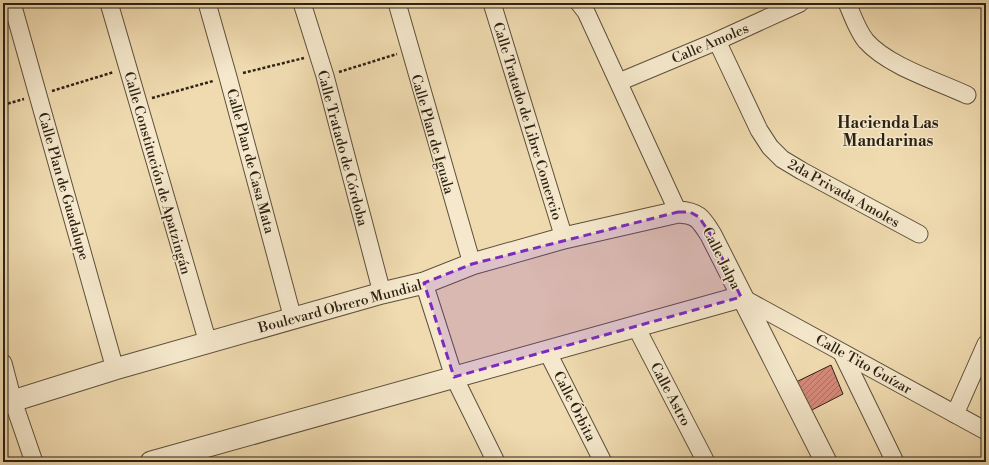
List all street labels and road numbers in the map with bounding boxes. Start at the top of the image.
street label: Calle Tratado de Libre Comercio [488,20,566,223]
street label: Calle Amoles [669,20,752,68]
street label: Calle Tratado de Córdoba [313,68,372,229]
street label: Calle Constitución de Apatzingán [119,70,195,277]
street label: Calle Plan de Iguala [406,72,458,197]
street label: Calle Plan de Casa Mata [222,87,278,237]
street label: Calle Plan de Guadalupe [33,110,93,262]
street label: 2da Privada Amoles [784,156,903,232]
street label: Calle Jalpa [698,224,745,293]
street label: Boulevard Obrero Mundial [255,276,424,338]
street label: Calle Tito Guízar [812,331,915,399]
street label: Calle Astro [646,360,694,429]
street label: Calle Órbita [549,367,602,445]

